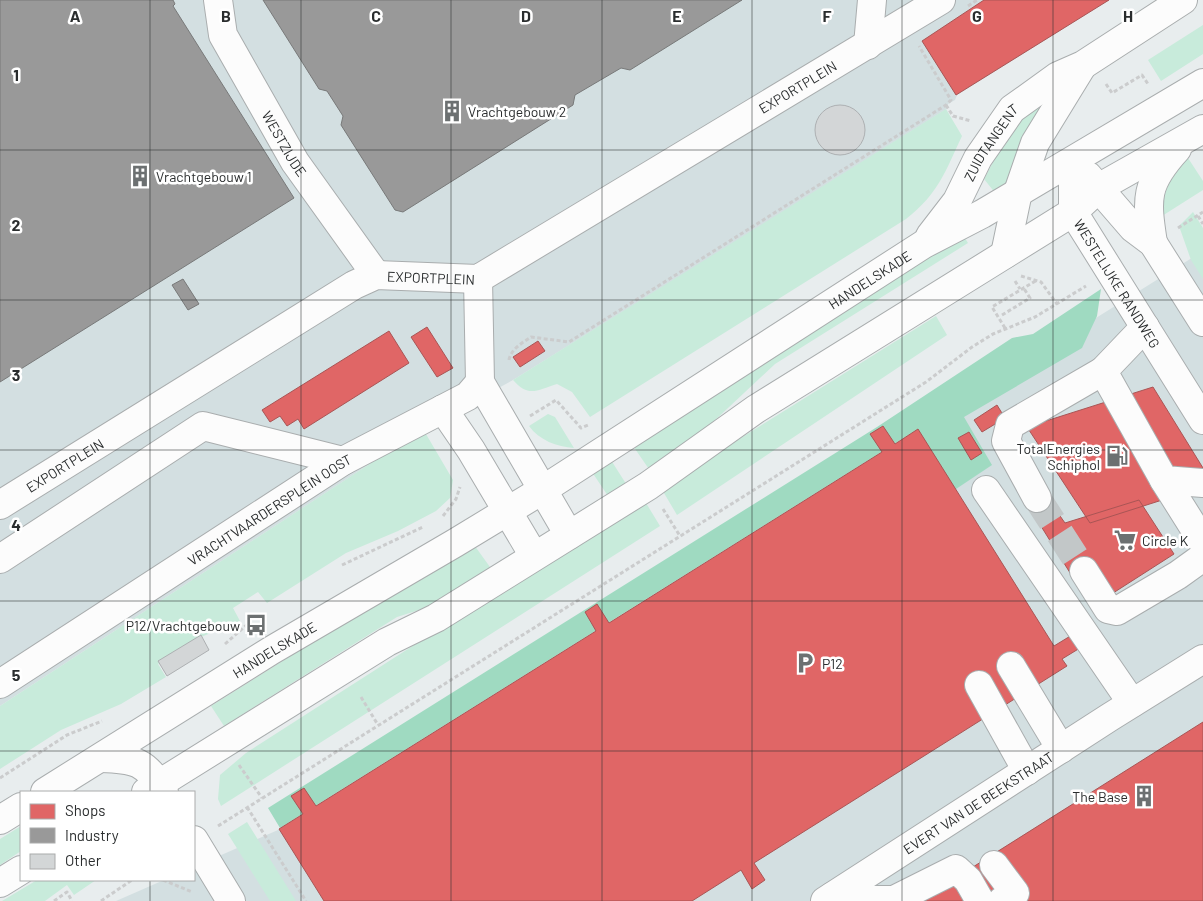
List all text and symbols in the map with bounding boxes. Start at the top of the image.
text: A [70,6,81,25]
text: B [221,6,231,25]
text: C [371,6,381,25]
text: D [521,6,531,25]
text: E [672,6,682,25]
text: F [823,6,832,25]
text: G [972,6,982,25]
text: H [1123,6,1133,25]
street label: EXPORTPLEIN [755,57,840,117]
text: 1 [13,65,19,84]
building icon: Vrachtgebouw 2 [439,98,465,124]
street label: ZUIDTANGENT [960,99,1021,184]
place label: Vrachtgebouw 2 [468,103,566,120]
street label: WESTZIJDE [259,107,311,179]
building icon: Vrachtgebouw 1 [127,163,153,189]
place label: Vrachtgebouw 1 [156,168,252,185]
text: 2 [12,215,21,234]
street label: WESTELIJKE RANDWEG [1071,216,1164,351]
street label: HANDELSKADE [825,246,914,312]
street label: EXPORTPLEIN [387,267,475,287]
text: 3 [12,365,20,384]
street label: EXPORTPLEIN [23,434,106,495]
place label: TotalEnergies Schiphol [1017,440,1100,473]
fuel station icon: TotalEnergies Schiphol [1104,443,1130,469]
street label: VRACHTVAARDERSPLEIN OOST [184,450,354,568]
text: 4 [11,515,21,534]
supermarket icon: Circle K [1112,527,1138,553]
place label: Circle K [1142,532,1189,549]
bus stop icon: P12/Vrachtgebouw [243,612,269,638]
place label: P12/Vrachtgebouw [126,617,240,634]
street label: HANDELSKADE [229,618,319,681]
parking icon: P12 [792,650,818,676]
place label: P12 [822,655,843,672]
text: 5 [12,665,21,684]
street label: EVERT VAN DE BEEKSTRAAT [900,748,1056,857]
building icon: The Base [1131,783,1157,809]
place label: The Base [1072,788,1128,805]
legend [20,791,195,881]
text: Shops [65,801,105,819]
text: Industry [65,826,119,844]
text: Other [65,851,102,869]

